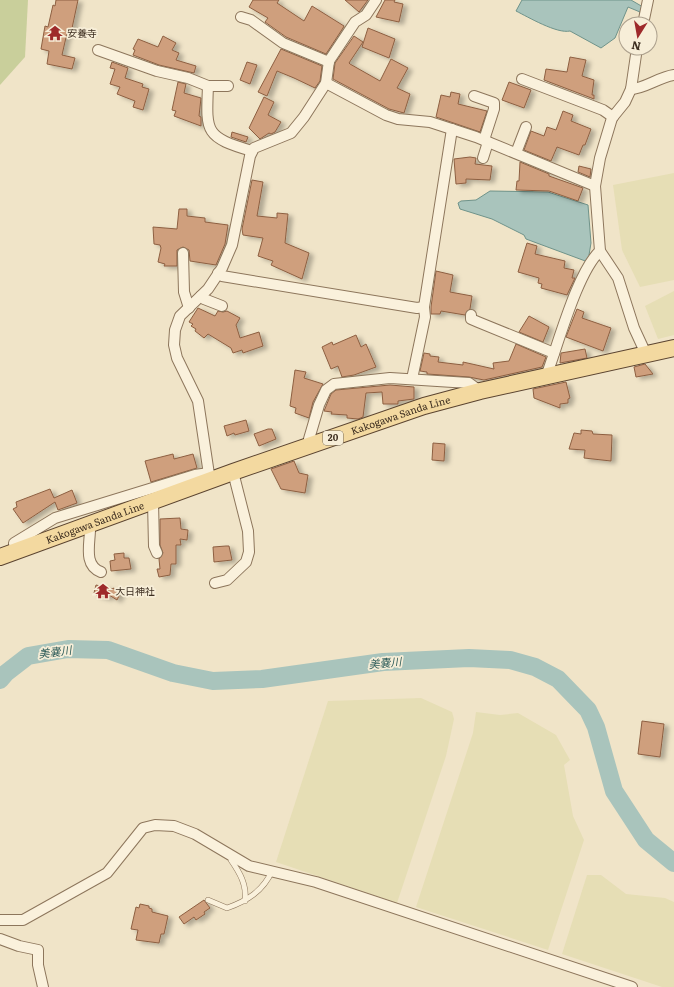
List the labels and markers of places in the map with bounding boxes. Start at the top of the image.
temple icon: 安養寺 [46,24,64,42]
place label: 安養寺 [67,25,97,40]
temple icon: 大日神社 [94,582,112,600]
place label: 大日神社 [115,583,155,598]

